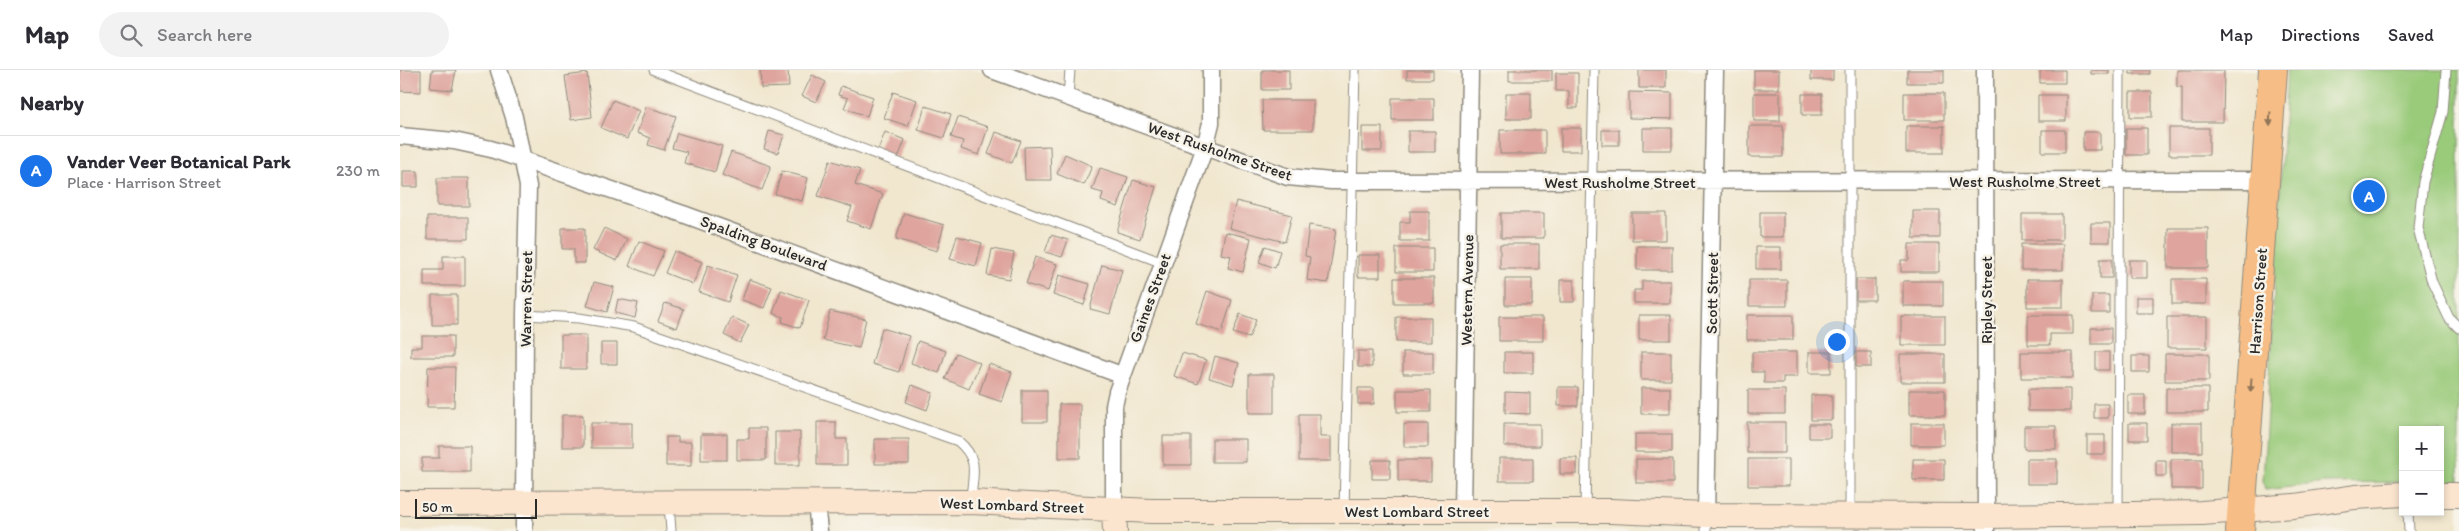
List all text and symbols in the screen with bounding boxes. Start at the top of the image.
search box [99,12,449,57]
text: Map [25,20,69,49]
icon: search [117,21,145,49]
text: Search here [157,23,252,46]
text: Map [2220,24,2253,46]
text: Directions [2281,24,2360,46]
text: Saved [2388,24,2434,46]
text: Nearby [20,90,84,115]
one-way arrow [2266,111,2274,127]
street label: West Rusholme Street [1145,117,1295,185]
text: Vander Veer Botanical Park [67,150,291,173]
text: A [31,161,41,180]
text: 230 m [336,161,380,180]
street label: West Rusholme Street [1949,172,2101,191]
text: Place · Harrison Street [67,173,221,192]
street label: West Rusholme Street [1544,173,1696,192]
pin: A [2353,177,2385,215]
street label: Spalding Boulevard [698,211,830,275]
street label: Western Avenue [1457,234,1477,346]
street label: Harrison Street [2245,247,2271,355]
street label: Warren Street [516,251,536,347]
street label: Gaines Street [1125,251,1175,345]
street label: Scott Street [1702,252,1722,334]
street label: Ripley Street [1977,256,1996,344]
your location [1824,329,1850,355]
one-way arrow [2247,378,2255,394]
map controls [2399,426,2444,516]
button: + [2399,426,2444,471]
button: − [2399,471,2444,516]
street label: West Lombard Street [940,493,1084,517]
scale bar [415,496,538,519]
text: 50 m [422,499,453,516]
street label: West Lombard Street [1345,502,1489,521]

